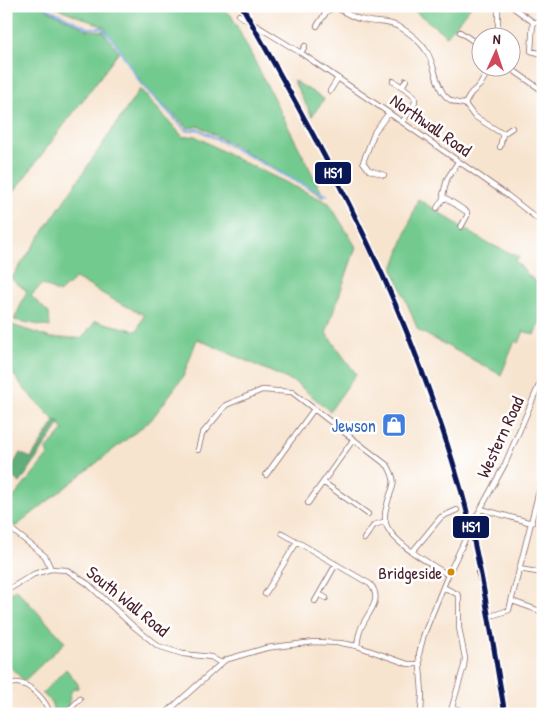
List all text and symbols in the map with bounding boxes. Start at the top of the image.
north arrow [472,28,522,78]
text: N [492,29,501,48]
street label: Northwall Road [385,88,477,162]
line badge: HS1 [314,161,352,185]
text: HS1 [324,163,342,182]
street label: Western Road [470,392,530,482]
shop icon: Jewson [381,412,407,438]
place label: Jewson [332,413,376,438]
line badge: HS1 [452,515,490,539]
text: HS1 [462,517,480,536]
street label: South Wall Road [81,560,175,642]
place label: Bridgeside [378,561,442,584]
marker: Bridgeside [446,567,456,577]

